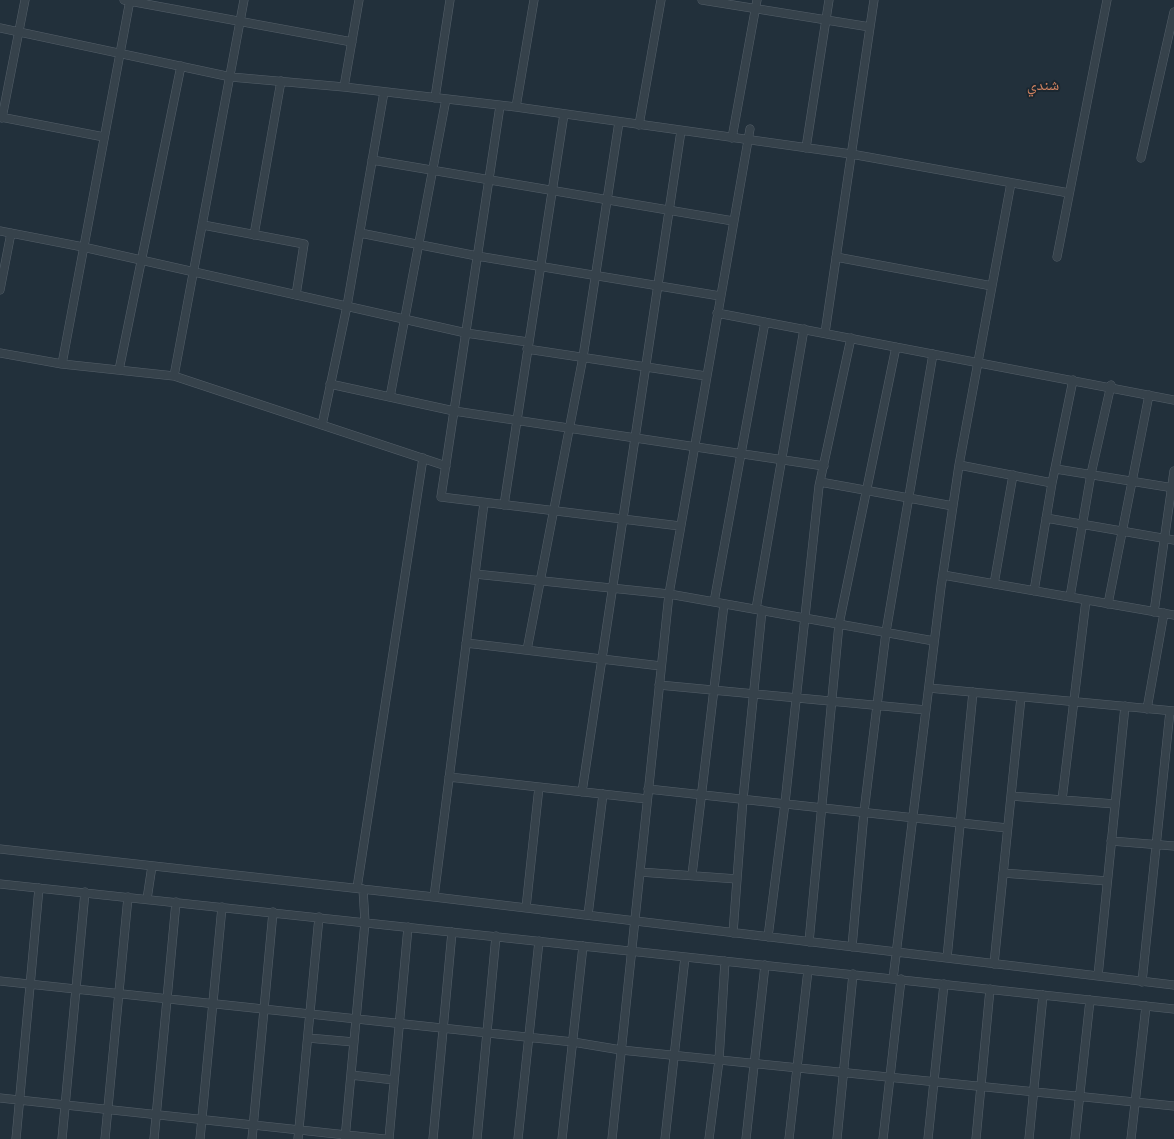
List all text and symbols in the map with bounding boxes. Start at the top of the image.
district label: شندي [1027,75,1059,95]

